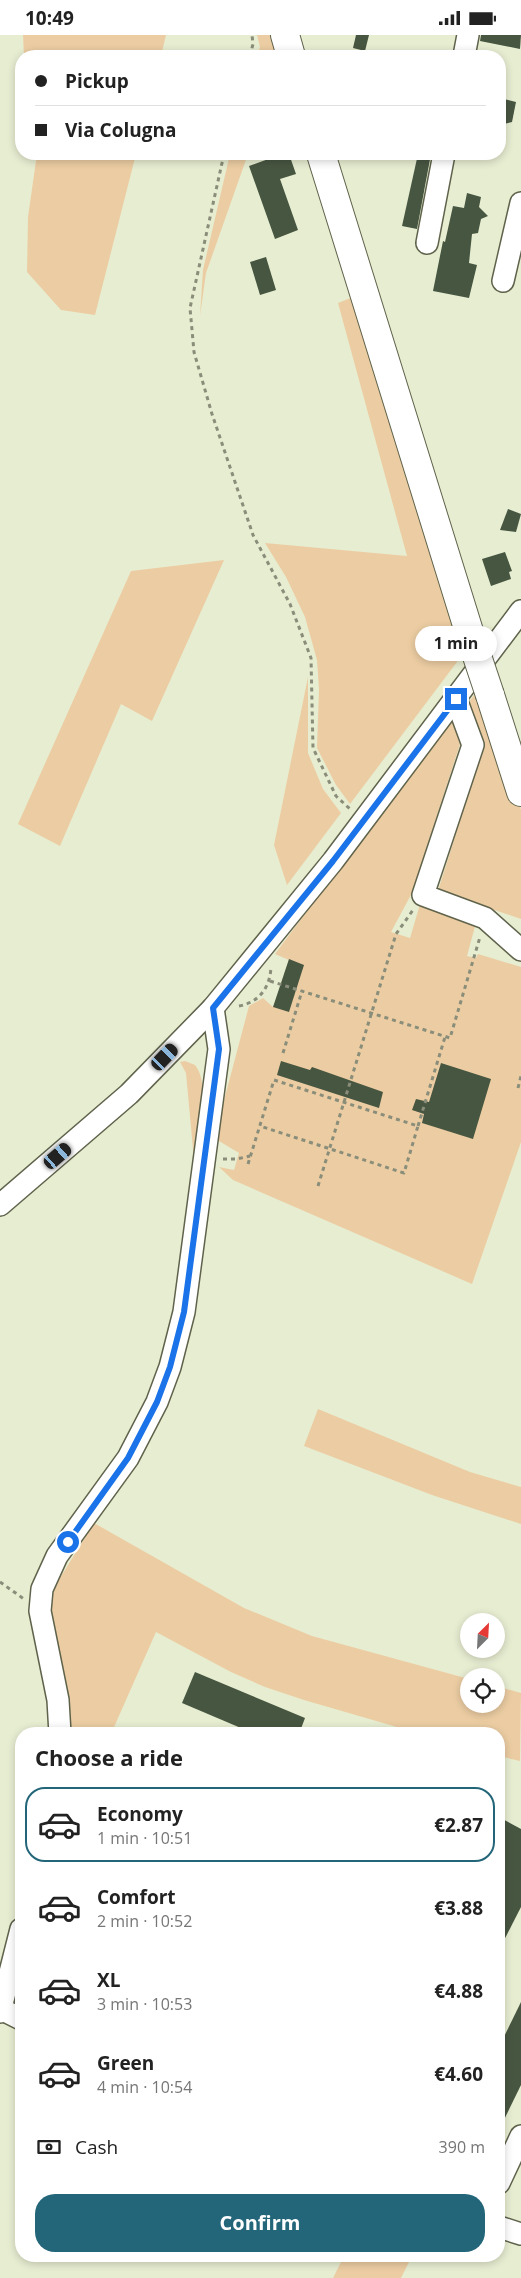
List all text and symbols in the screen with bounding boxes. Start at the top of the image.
text: 10:49 [25,5,74,31]
text: Pickup [65,68,129,94]
text: Via Colugna [65,117,176,143]
callout: 1 min [415,627,497,661]
text: 1 min [434,632,478,654]
route end [445,688,467,710]
car [149,1041,180,1073]
car [41,1140,74,1172]
route start [57,1531,79,1553]
north arrow [460,1613,505,1657]
map controls [460,1613,505,1713]
button: locate [460,1668,505,1713]
text: Choose a ride [35,1742,183,1772]
text: Economy [97,1801,183,1827]
icon: car [37,1802,82,1847]
text: €2.87 [434,1812,483,1838]
text: 1 min · 10:51 [97,1827,192,1849]
text: Comfort [97,1884,176,1910]
icon: car [37,1885,82,1930]
text: €3.88 [434,1895,483,1921]
text: 2 min · 10:52 [97,1910,192,1932]
text: XL [97,1967,120,1993]
icon: car [37,1968,82,2013]
text: €4.88 [434,1978,483,2004]
text: 3 min · 10:53 [97,1993,192,2015]
text: Green [97,2050,154,2076]
icon: car [37,2051,82,2096]
text: €4.60 [434,2061,483,2087]
text: 4 min · 10:54 [97,2076,192,2098]
icon: cash [35,2133,63,2161]
text: Cash [75,2134,118,2160]
text: 390 m [439,2136,485,2158]
button: Confirm [35,2194,485,2252]

